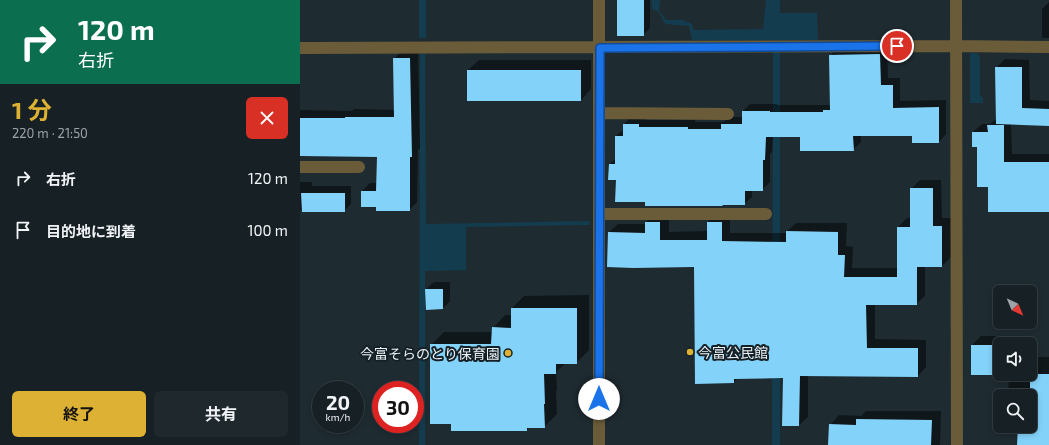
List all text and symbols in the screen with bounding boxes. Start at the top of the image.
text: 120 m [78,12,155,46]
icon: right [12,16,64,68]
pin [880,29,914,63]
icon: arrive [886,35,908,57]
text: 右折 [78,49,114,71]
text: 1 分 [12,95,52,124]
button: close [246,97,288,139]
text: 220 m · 21:50 [12,125,88,141]
icon: right [12,167,34,189]
text: 120 m [248,169,288,187]
text: 右折 [46,170,76,188]
icon: arrive [12,219,34,241]
text: 100 m [247,221,288,239]
text: 目的地に到着 [46,222,136,240]
north arrow [993,285,1037,329]
map controls [993,285,1037,433]
button: sound [993,337,1037,381]
place label: 今富公民館 [698,344,768,361]
place label: 今富そらのとり保育園 [360,345,500,362]
marker: 今富公民館 [685,347,695,357]
marker: 今富そらのとり保育園 [503,348,513,358]
position arrow [578,378,620,420]
speed limit sign: 30 [372,381,424,433]
button: search [993,389,1037,433]
text: 20 [326,390,350,414]
button: 終了 [12,391,146,437]
button: 共有 [154,391,288,437]
text: km/h [326,411,350,423]

